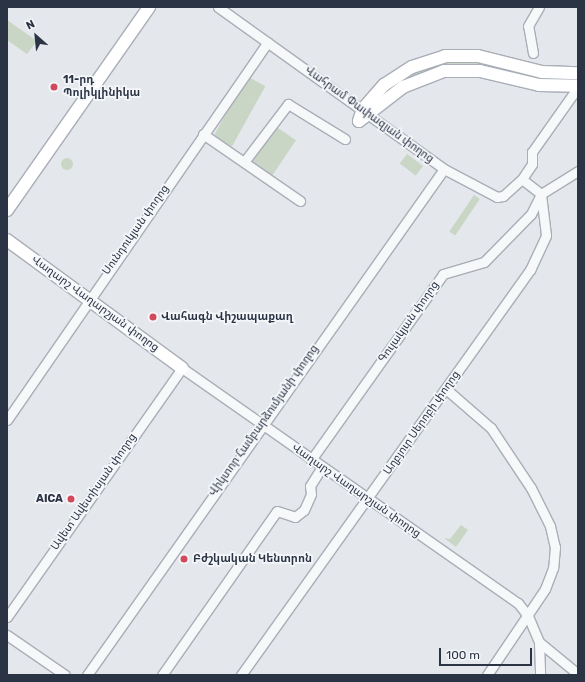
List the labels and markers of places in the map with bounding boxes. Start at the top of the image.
place label: 11-րդ Պոլիկլինիկա [63,74,140,100]
marker: 11-րդ Պոլիկլինիկա [48,81,60,93]
place label: Վահագն Վիշապաքաղ [161,310,293,324]
marker: Վահագն Վիշապաքաղ [148,312,158,322]
place label: AICA [36,492,63,506]
marker: AICA [66,494,76,504]
place label: Բժշկական Կենտրոն [193,552,312,566]
marker: Բժշկական Կենտրոն [178,553,190,565]

